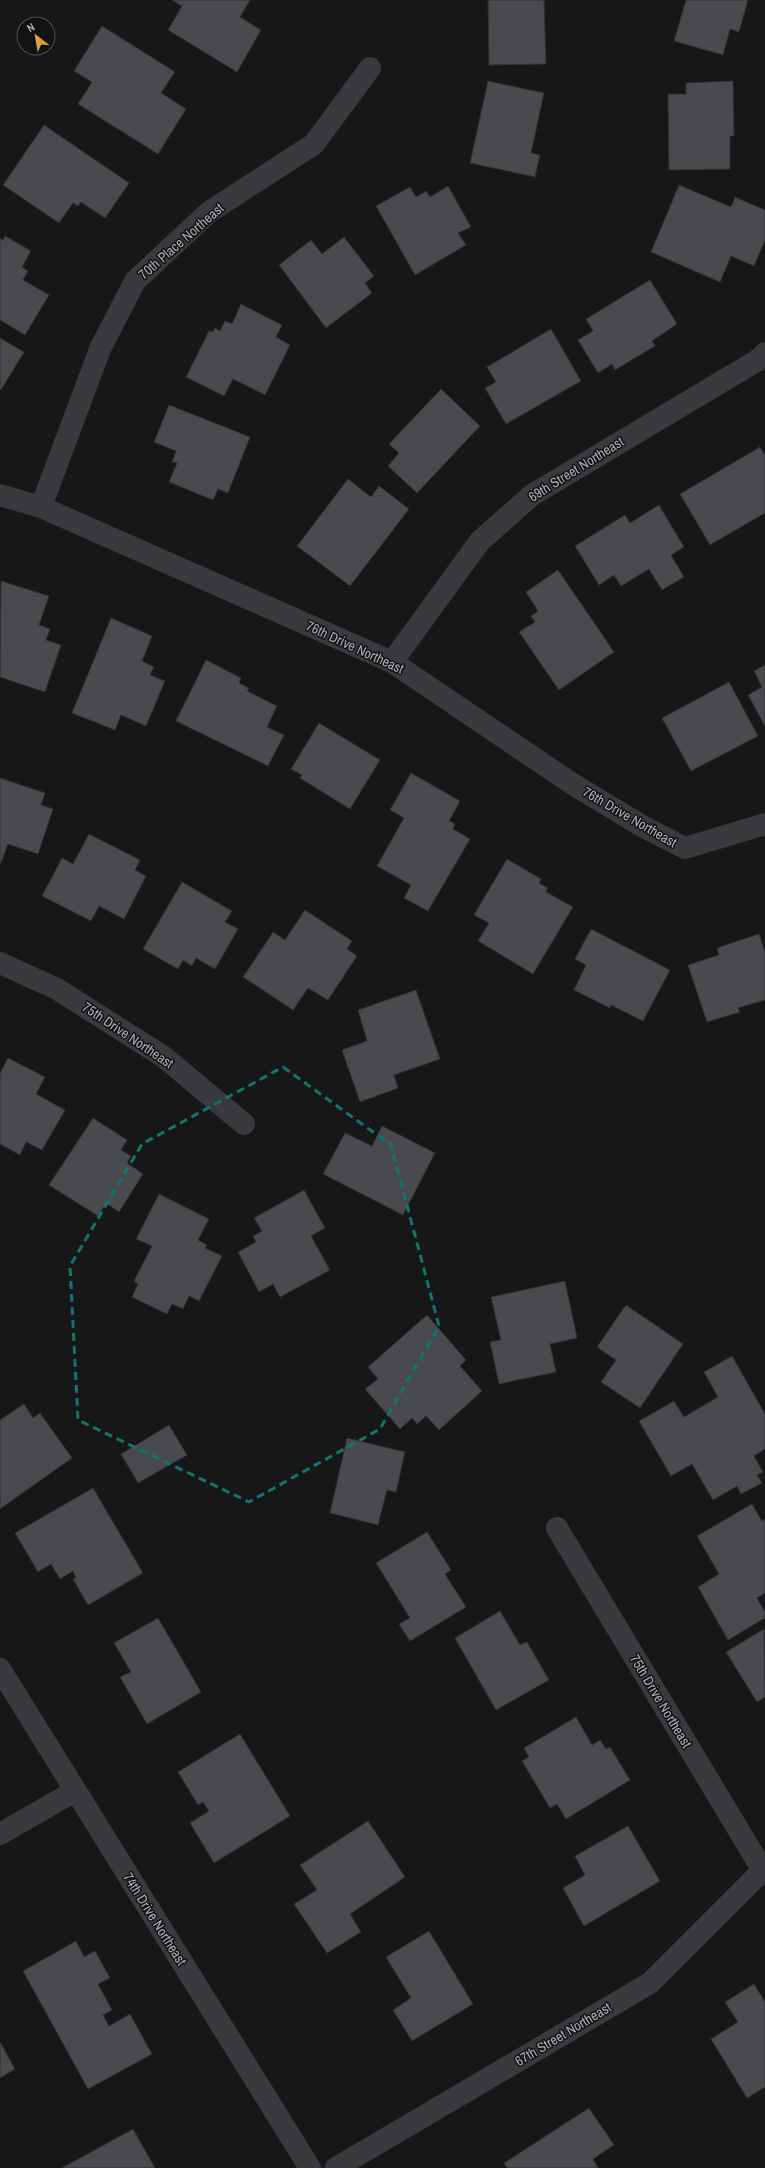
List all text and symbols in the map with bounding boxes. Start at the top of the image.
north arrow [16,16,56,56]
text: N [24,20,37,35]
street label: 70th Place Northeast [135,199,227,283]
street label: 69th Street Northeast [525,432,627,506]
street label: 76th Drive Northeast [303,616,407,678]
street label: 76th Drive Northeast [580,783,680,851]
street label: 75th Drive Northeast [79,998,177,1072]
street label: 75th Drive Northeast [626,1651,696,1751]
street label: 74th Drive Northeast [119,1869,191,1969]
street label: 67th Street Northeast [512,1998,614,2070]

